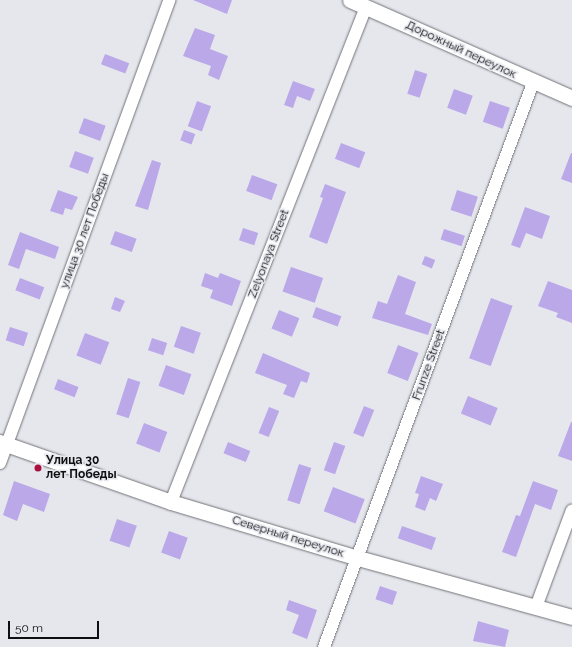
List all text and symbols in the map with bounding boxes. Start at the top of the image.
street label: Дорожный переулок [403,18,519,82]
street label: улица 30 лет Победы [57,171,113,291]
street label: Zelyonaya Street [246,208,292,300]
street label: Frunze Street [410,328,448,402]
place label: Улица 30 лет Победы [46,454,117,482]
marker: Улица 30 лет Победы [33,463,43,473]
street label: Северный переулок [230,513,346,561]
scale bar [10,613,101,639]
text: 50 m [15,621,43,635]

